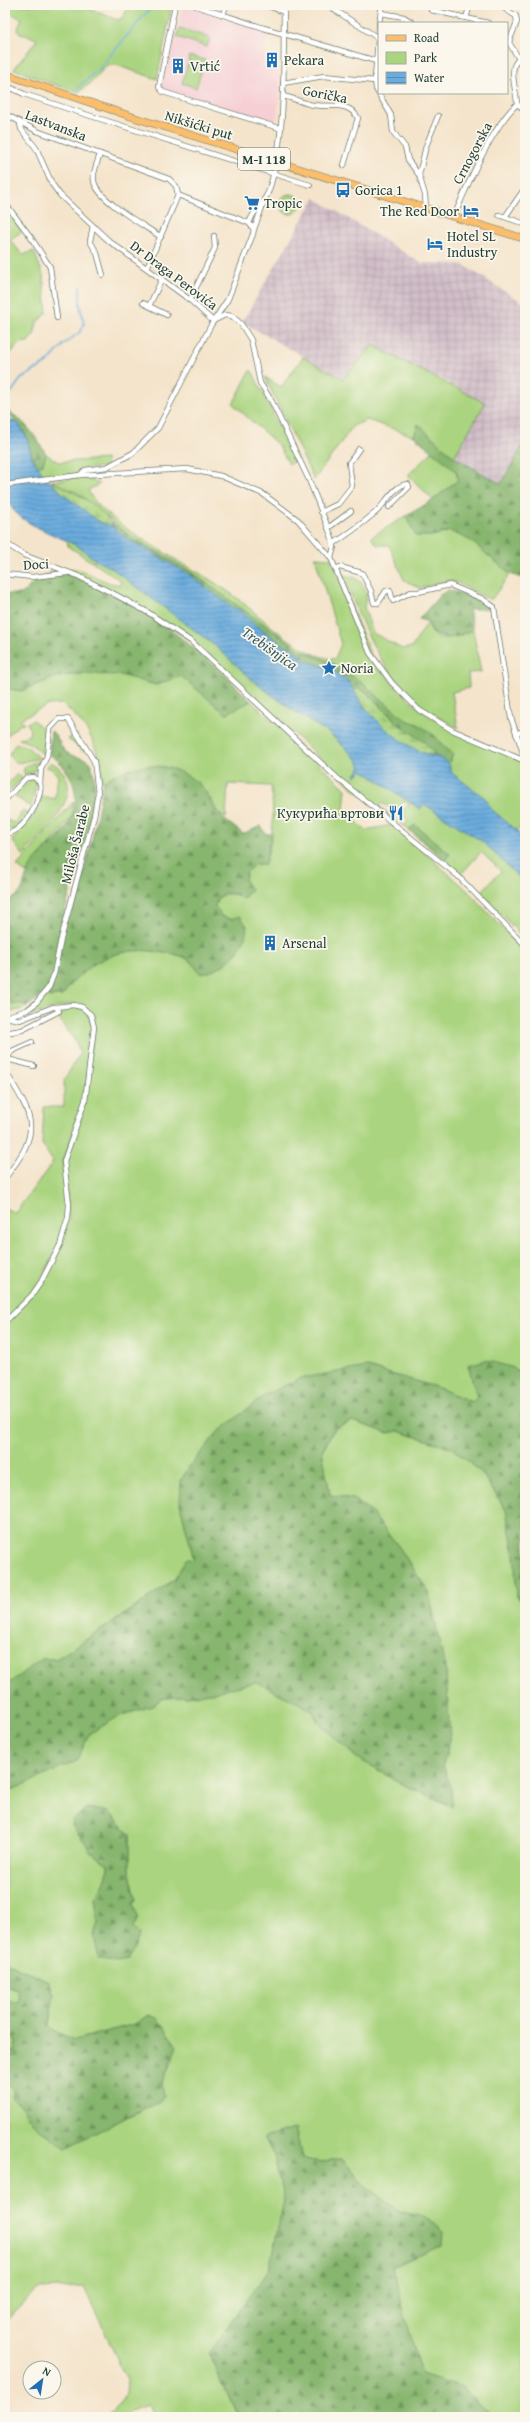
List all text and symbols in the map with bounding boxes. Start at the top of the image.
legend [378,22,508,94]
text: Road [414,29,440,46]
text: Park [414,49,438,66]
place label: Pekara [284,50,324,70]
building icon: Pekara [263,51,281,69]
place label: Vrtić [190,56,220,76]
building icon: Vrtić [169,57,187,75]
text: Water [414,69,444,86]
street label: Gorička [301,80,349,108]
street label: Lastvanska [22,104,90,146]
street label: Nikšićki put [163,105,235,145]
street label: Crnogorska [447,118,497,188]
road number: M-I 118 [238,148,290,170]
place label: Gorica 1 [355,180,403,200]
bus stop icon: Gorica 1 [334,181,352,199]
place label: Tropic [264,193,302,213]
supermarket icon: Tropic [243,194,261,212]
place label: The Red Door [380,201,459,221]
hotel icon: The Red Door [462,202,480,220]
place label: Hotel SL Industry [447,226,497,262]
street label: Dr Draga Perovića [126,235,222,315]
hotel icon: Hotel SL Industry [426,235,444,253]
street label: Doci [23,553,49,575]
water label: Trebišnjica [238,621,302,675]
place label: Noria [341,658,374,678]
place icon: Noria [320,659,338,677]
street label: Miloša Šarabe [55,802,95,886]
place label: Кукурића вртови [277,803,384,823]
restaurant icon: Кукурића вртови [387,804,405,822]
place label: Arsenal [282,933,327,953]
building icon: Arsenal [261,934,279,952]
north arrow [22,2360,62,2400]
text: N [40,2363,55,2380]

